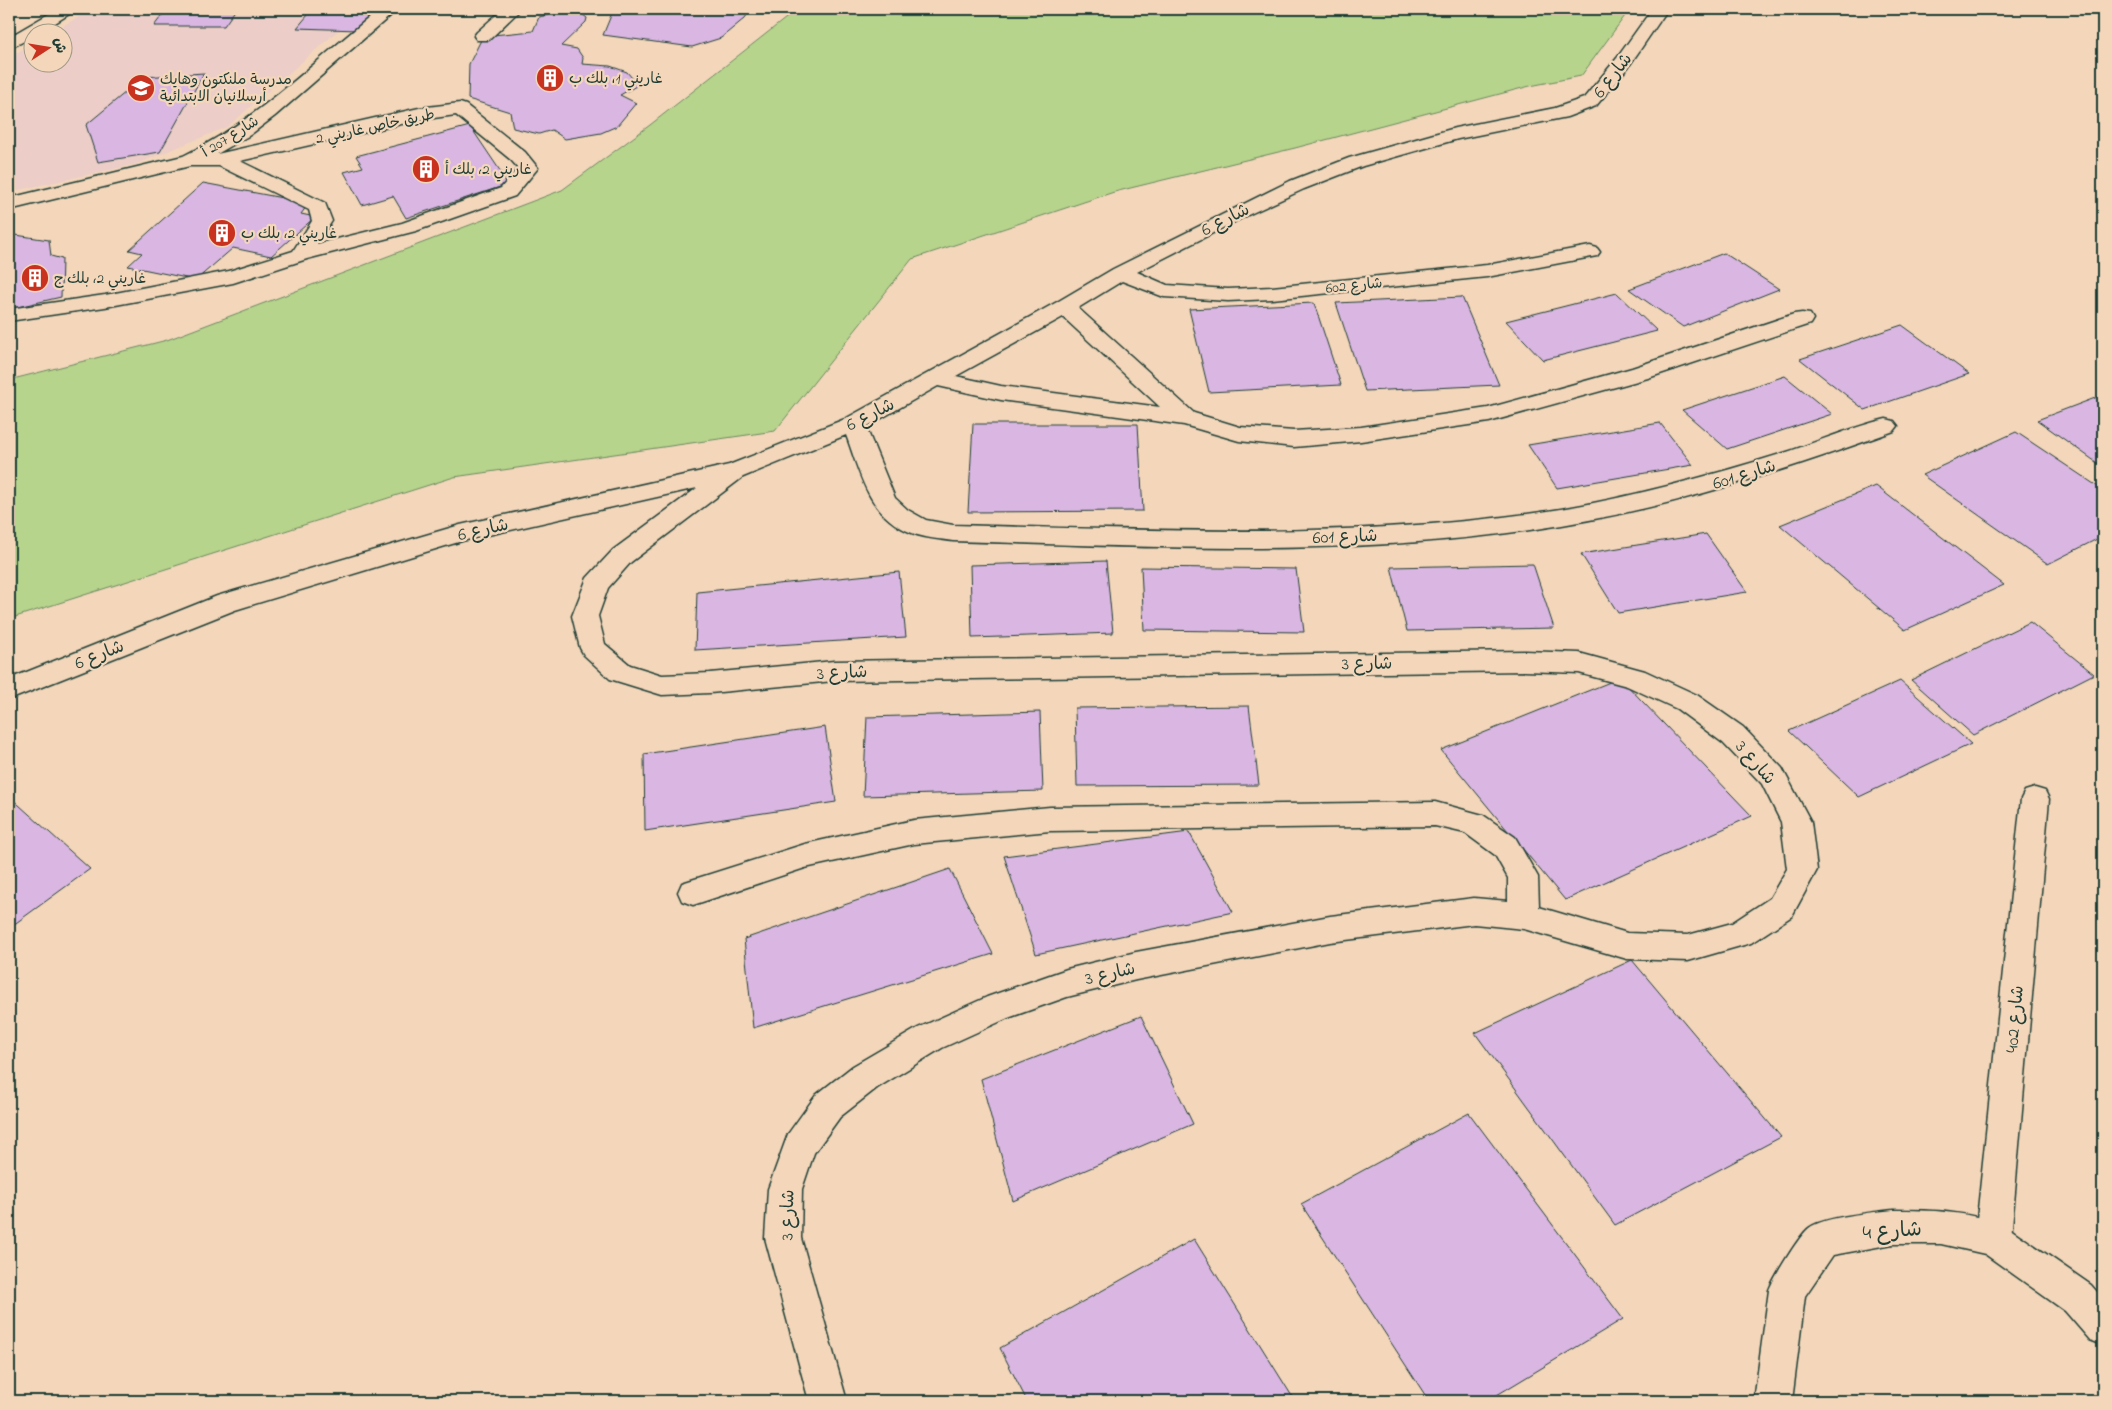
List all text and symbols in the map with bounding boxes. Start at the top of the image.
north arrow [22,22,72,72]
text: ش [47,36,71,55]
street label: شارع 6 [1588,48,1640,104]
building icon: غاريني 1، بلك ب [535,63,565,93]
place label: غاريني 1، بلك ب [569,68,663,91]
place label: مدرسة ملنكتون وهايك أرسلانيان الابتدائية [160,69,292,108]
school or university icon: مدرسة ملنكتون وهايك أرسلانيان الابتدائية [126,73,156,103]
street label: طريق خاص غاريني 2 [314,104,437,151]
street label: شارع 207 أ [198,111,263,163]
building icon: غاريني 2، بلك أ [411,154,441,184]
place label: غاريني 2، بلك أ [445,159,532,182]
street label: شارع 6 [1197,198,1255,244]
building icon: غاريني 2، بلك ب [207,218,237,248]
place label: غاريني 2، بلك ب [241,223,337,246]
building icon: غاريني 2، بلك ج [20,263,50,293]
place label: غاريني 2، بلك ج [54,268,146,291]
street label: شارع 602 [1325,272,1383,300]
street label: شارع 6 [842,393,900,439]
street label: شارع 601 [1710,454,1779,498]
street label: شارع 6 [455,513,511,549]
street label: شارع 601 [1312,524,1378,552]
street label: شارع 6 [71,634,128,678]
street label: شارع 3 [1341,652,1393,678]
street label: شارع 3 [816,660,868,688]
street label: شارع 3 [1728,736,1781,791]
street label: شارع 3 [1083,957,1138,993]
street label: شارع 402 [2000,984,2032,1054]
street label: شارع 3 [776,1189,802,1241]
street label: شارع 4 [1861,1215,1923,1249]

